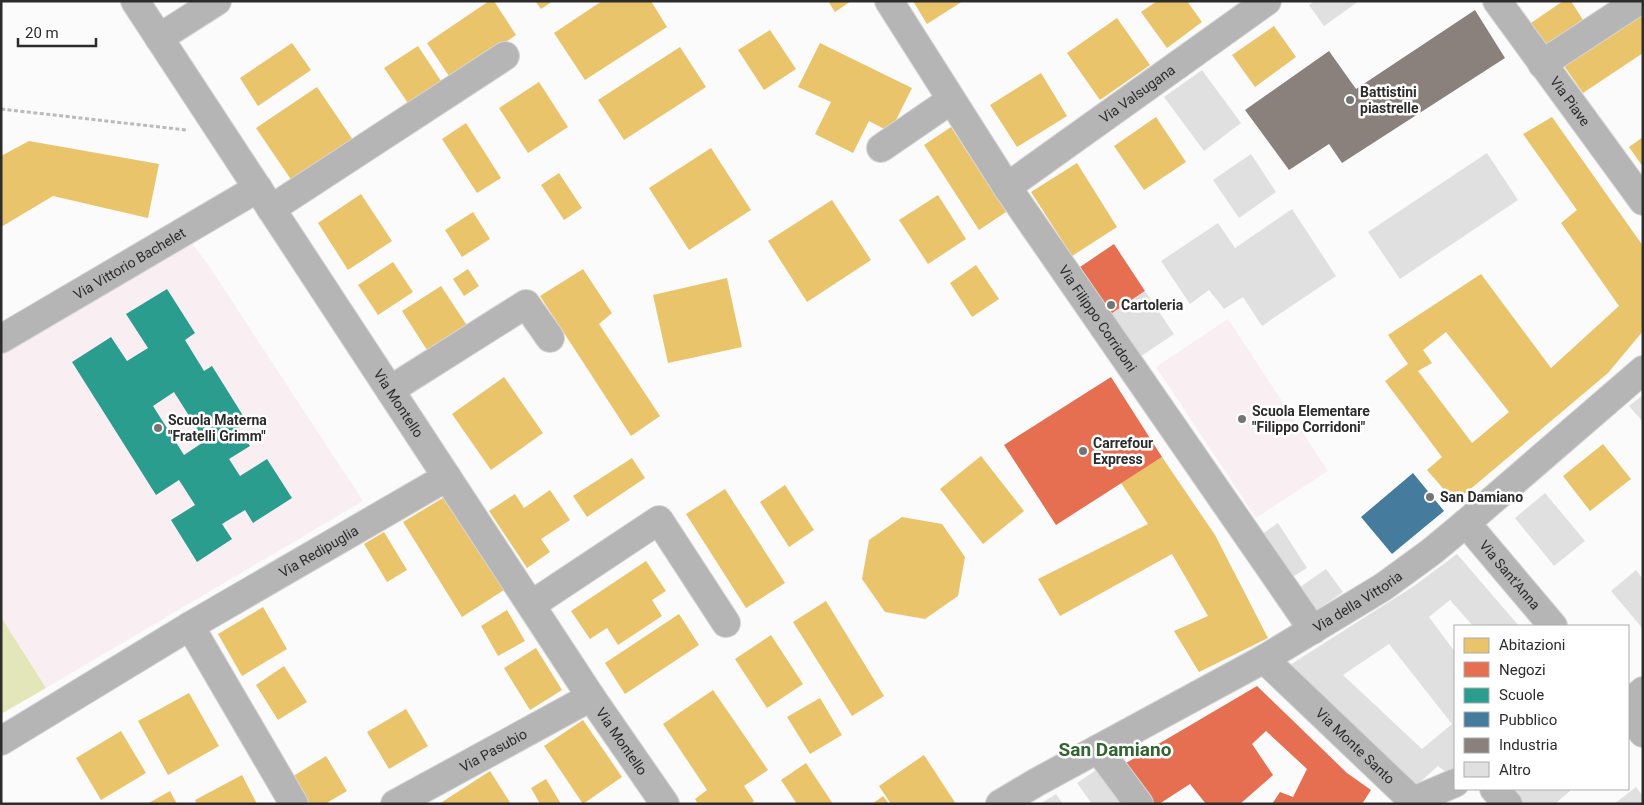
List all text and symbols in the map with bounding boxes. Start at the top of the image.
scale bar [18,15,95,47]
text: 20 m [25,24,59,42]
street label: Via Valsugana [1096,62,1178,126]
street label: Via Piave [1547,73,1593,129]
place label: Battistini piastrelle [1360,84,1419,116]
marker: Battistini piastrelle [1344,94,1356,106]
street label: Via Vittorio Bachelet [71,224,188,303]
street label: Via Filippo Corridoni [1055,262,1140,375]
place label: Cartoleria [1121,297,1184,313]
marker: Cartoleria [1105,299,1117,311]
street label: Via Montello [370,366,427,440]
place label: Scuola Elementare "Filippo Corridoni" [1252,403,1370,435]
place label: Scuola Materna "Fratelli Grimm" [168,412,267,444]
marker: Scuola Elementare "Filippo Corridoni" [1236,413,1248,425]
marker: Scuola Materna "Fratelli Grimm" [152,422,164,434]
place label: Carrefour Express [1093,435,1153,467]
marker: Carrefour Express [1077,445,1089,457]
place label: San Damiano [1440,489,1523,505]
marker: San Damiano [1424,491,1436,503]
street label: Via Redipuglia [276,522,361,581]
street label: Via Sant'Anna [1476,537,1544,613]
street label: Via della Vittoria [1310,568,1405,635]
legend [1454,625,1629,790]
text: Abitazioni [1499,636,1566,654]
text: Negozi [1499,661,1546,679]
text: Scuole [1499,686,1544,704]
street label: Via Montello [593,705,651,778]
street label: Via Monte Santo [1312,705,1398,787]
text: Pubblico [1499,711,1557,729]
street label: Via Pasubio [457,726,530,775]
text: Industria [1499,736,1558,754]
district label: San Damiano [1059,738,1172,761]
text: Altro [1499,761,1531,779]

